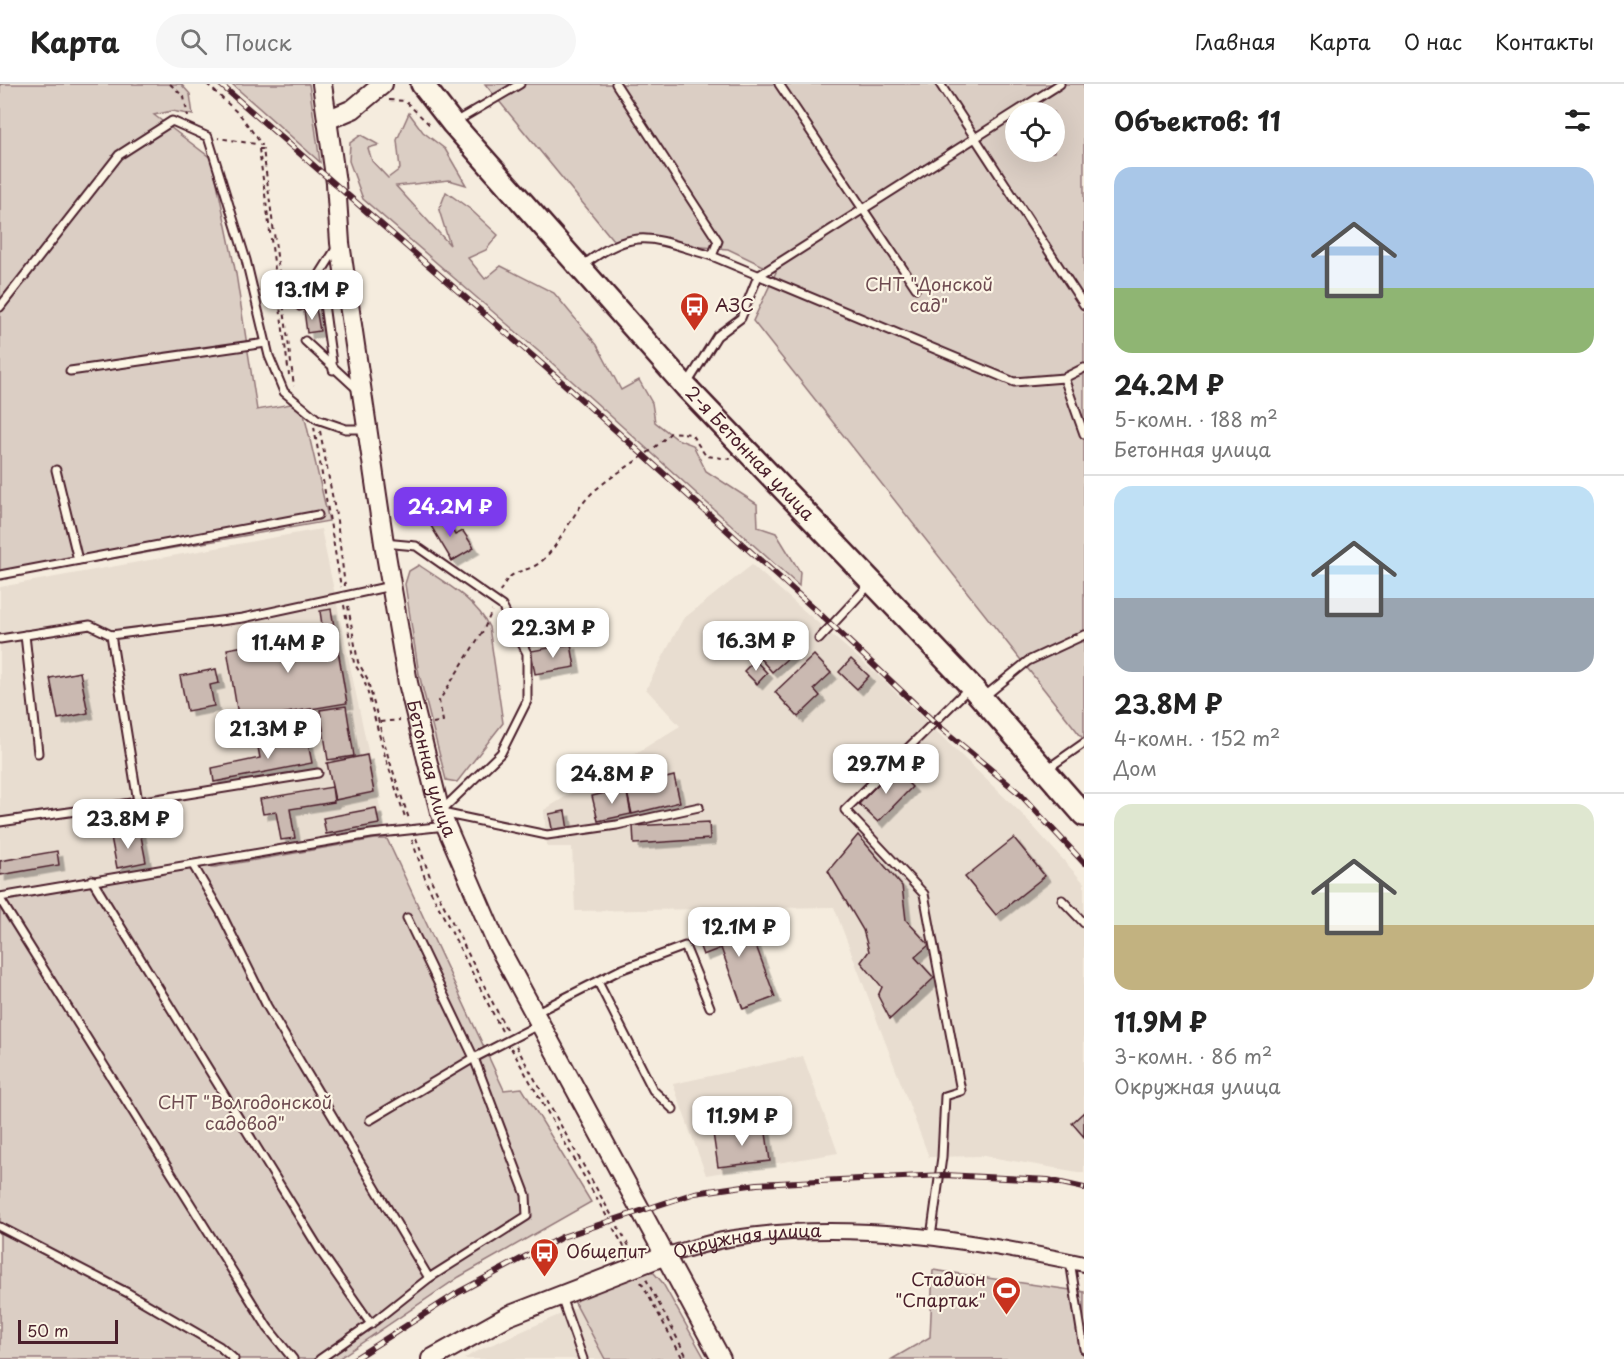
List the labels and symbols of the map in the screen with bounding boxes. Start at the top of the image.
pin: 13.1M ₽ [257,270,367,321]
park label: СНТ "Донской сад" [865,270,993,318]
bus stop icon: АЗС [678,290,710,332]
place label: АЗС [715,291,754,318]
street label: 2-я Бетонная улица [680,379,822,527]
pin: 24.2M ₽ [395,487,505,538]
pin: 22.3M ₽ [498,608,608,659]
pin: 16.3M ₽ [701,621,811,672]
pin: 11.4M ₽ [233,623,343,674]
street label: Бетонная улица [401,697,464,842]
pin: 21.3M ₽ [213,709,323,760]
pin: 29.7M ₽ [831,744,941,795]
pin: 24.8M ₽ [557,754,667,805]
pin: 23.8M ₽ [73,799,183,850]
pin: 12.1M ₽ [684,907,794,958]
park label: СНТ "Волгодонской садовод" [158,1088,332,1136]
pin: 11.9M ₽ [687,1096,797,1147]
street label: Окружная улица [669,1216,822,1265]
bus stop icon: Общепит [529,1236,561,1278]
place label: Общепит [566,1237,647,1264]
place label: Стадион "Спартак" [895,1265,986,1313]
sports icon: Стадион "Спартак" [991,1274,1023,1316]
scale bar [18,1317,118,1344]

